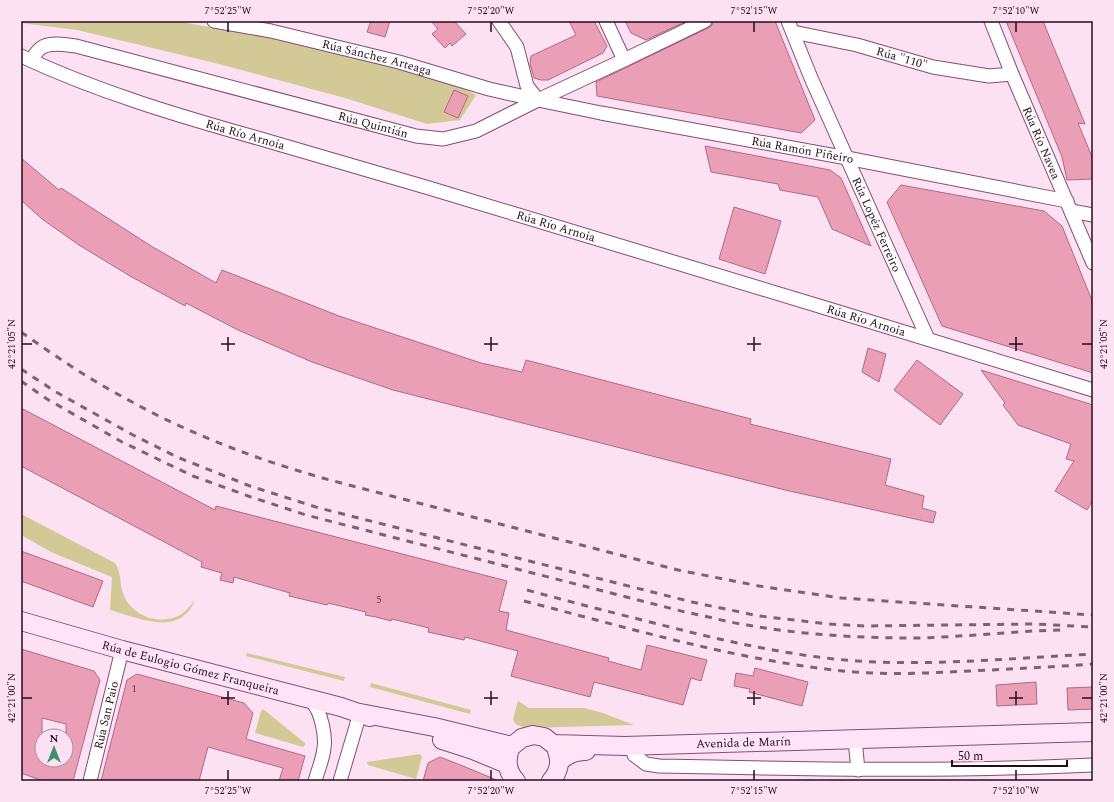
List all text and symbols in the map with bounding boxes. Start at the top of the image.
text: 7°52'25"W [205,3,252,19]
text: 7°52'20"W [468,3,515,19]
text: 7°52'15"W [731,3,778,19]
text: 7°52'10"W [993,3,1040,19]
street label: Rúa Sánchez Arteaga [320,35,434,81]
street label: Rúa "110" [874,42,930,75]
street label: Rúa Río Navea [1017,104,1065,183]
street label: Rúa Quintián [336,107,410,144]
street label: Rúa Río Arnoia [203,115,287,155]
street label: Rúa Ramón Piñeiro [750,132,855,169]
street label: Rúa Lopéz Ferreiro [847,174,906,275]
street label: Rúa Río Arnoia [514,206,598,248]
street label: Rúa Río Arnoia [824,300,908,342]
text: 42°21'05"N [4,319,20,369]
text: 42°21'05"N [1096,319,1112,369]
house number: 5 [377,592,382,608]
street label: Rúa de Eulogio Gómez Franqueira [100,636,281,701]
text: 42°21'00"N [4,673,20,723]
text: 42°21'00"N [1096,673,1112,723]
street label: Rúa San Paio [89,679,124,751]
house number: 1 [132,681,137,697]
north arrow [34,728,74,768]
text: N [50,730,59,747]
street label: Avenida de Marín [696,732,791,754]
scale bar [952,742,1067,768]
text: 50 m [958,747,983,766]
text: 7°52'25"W [205,783,252,799]
text: 7°52'20"W [468,783,515,799]
text: 7°52'15"W [731,783,778,799]
text: 7°52'10"W [993,783,1040,799]

